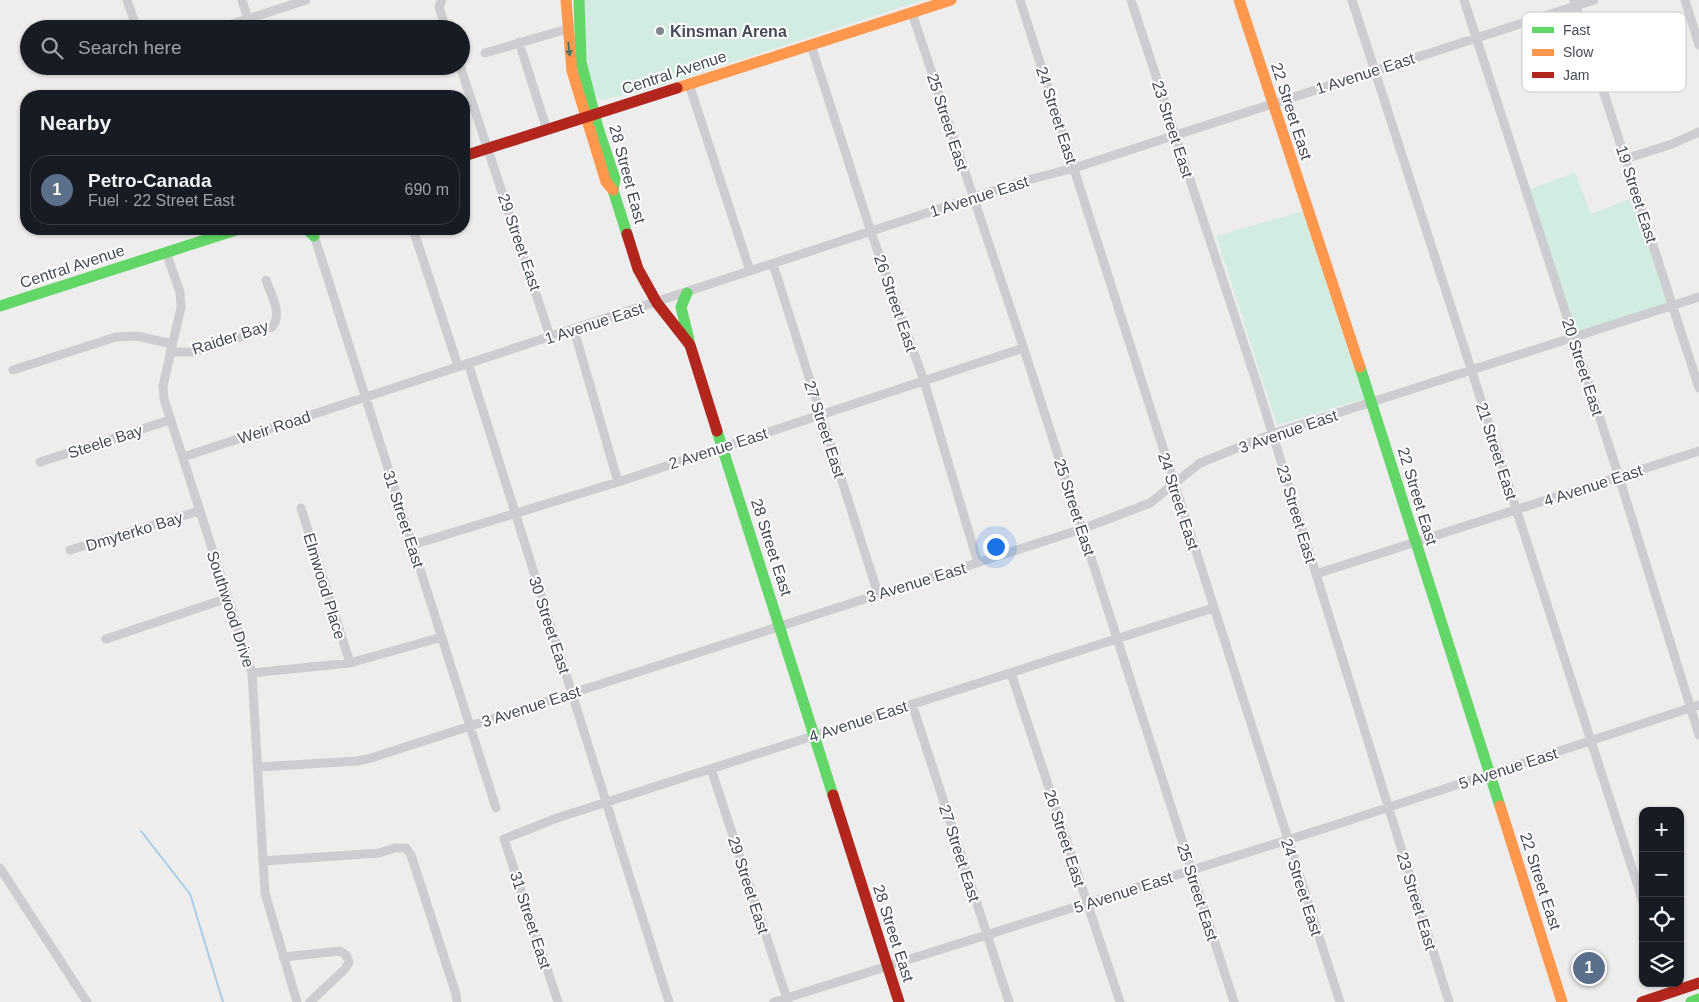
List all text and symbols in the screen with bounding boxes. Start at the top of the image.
legend [1522,12,1686,92]
search box [20,20,470,75]
text: Fast [1563,22,1590,38]
place label: Kinsman Arena [670,23,787,40]
marker: Kinsman Arena [654,25,666,37]
icon: search [38,34,66,62]
text: Search here [78,37,182,58]
one-way arrow [565,41,573,57]
text: Slow [1563,44,1594,60]
street label: Central Avenue [620,48,729,97]
street label: 1 Avenue East [1314,49,1417,97]
street label: 22 Street East [1268,60,1315,163]
street label: 24 Street East [1033,64,1080,167]
text: Jam [1563,67,1589,83]
street label: 25 Street East [924,71,971,174]
street label: 23 Street East [1149,78,1196,181]
text: Nearby [40,111,111,134]
street label: 28 Street East [606,123,649,226]
street label: 19 Street East [1613,143,1660,246]
text: Petro-Canada [88,170,212,191]
street label: 1 Avenue East [928,172,1031,220]
text: 1 [53,181,61,198]
text: 690 m [405,181,449,198]
street label: 29 Street East [495,191,544,293]
text: Fuel · 22 Street East [88,192,235,209]
street label: Central Avenue [18,242,127,291]
street label: 26 Street East [871,252,920,354]
street label: 1 Avenue East [543,299,646,347]
street label: 20 Street East [1559,316,1606,419]
street label: Raider Bay [190,317,270,358]
street label: 27 Street East [801,378,848,481]
street label: 21 Street East [1473,400,1520,503]
street label: 3 Avenue East [1237,407,1340,456]
street label: Weir Road [236,408,313,447]
street label: Steele Bay [66,421,145,462]
street label: 2 Avenue East [667,424,770,472]
street label: 22 Street East [1395,445,1441,548]
street label: 24 Street East [1155,450,1202,553]
street label: 25 Street East [1051,456,1098,559]
street label: 4 Avenue East [1542,461,1645,509]
street label: 23 Street East [1274,463,1320,566]
street label: 31 Street East [380,468,427,571]
street label: 28 Street East [748,496,795,599]
street label: Dmyterko Bay [84,509,185,554]
street label: Elmwood Place [300,531,349,641]
your location [983,534,1009,560]
street label: Southwood Drive [204,549,257,670]
street label: 3 Avenue East [864,559,968,606]
street label: 30 Street East [526,574,573,677]
street label: 3 Avenue East [480,682,583,730]
street label: 4 Avenue East [807,697,910,745]
street label: 5 Avenue East [1457,744,1560,792]
street label: 26 Street East [1041,787,1088,890]
street label: 27 Street East [936,802,983,905]
map controls [1639,807,1684,987]
button: + [1639,807,1684,852]
street label: 22 Street East [1517,830,1564,933]
street label: 29 Street East [725,834,772,937]
street label: 24 Street East [1278,836,1325,939]
street label: 25 Street East [1174,841,1221,944]
street label: 23 Street East [1394,850,1440,953]
button: − [1639,852,1684,897]
street label: 5 Avenue East [1072,868,1175,916]
street label: 31 Street East [507,869,554,972]
street label: 28 Street East [870,882,917,985]
button: locate [1639,897,1684,942]
button: layers [1639,942,1684,987]
pin: 1 [1573,949,1605,987]

